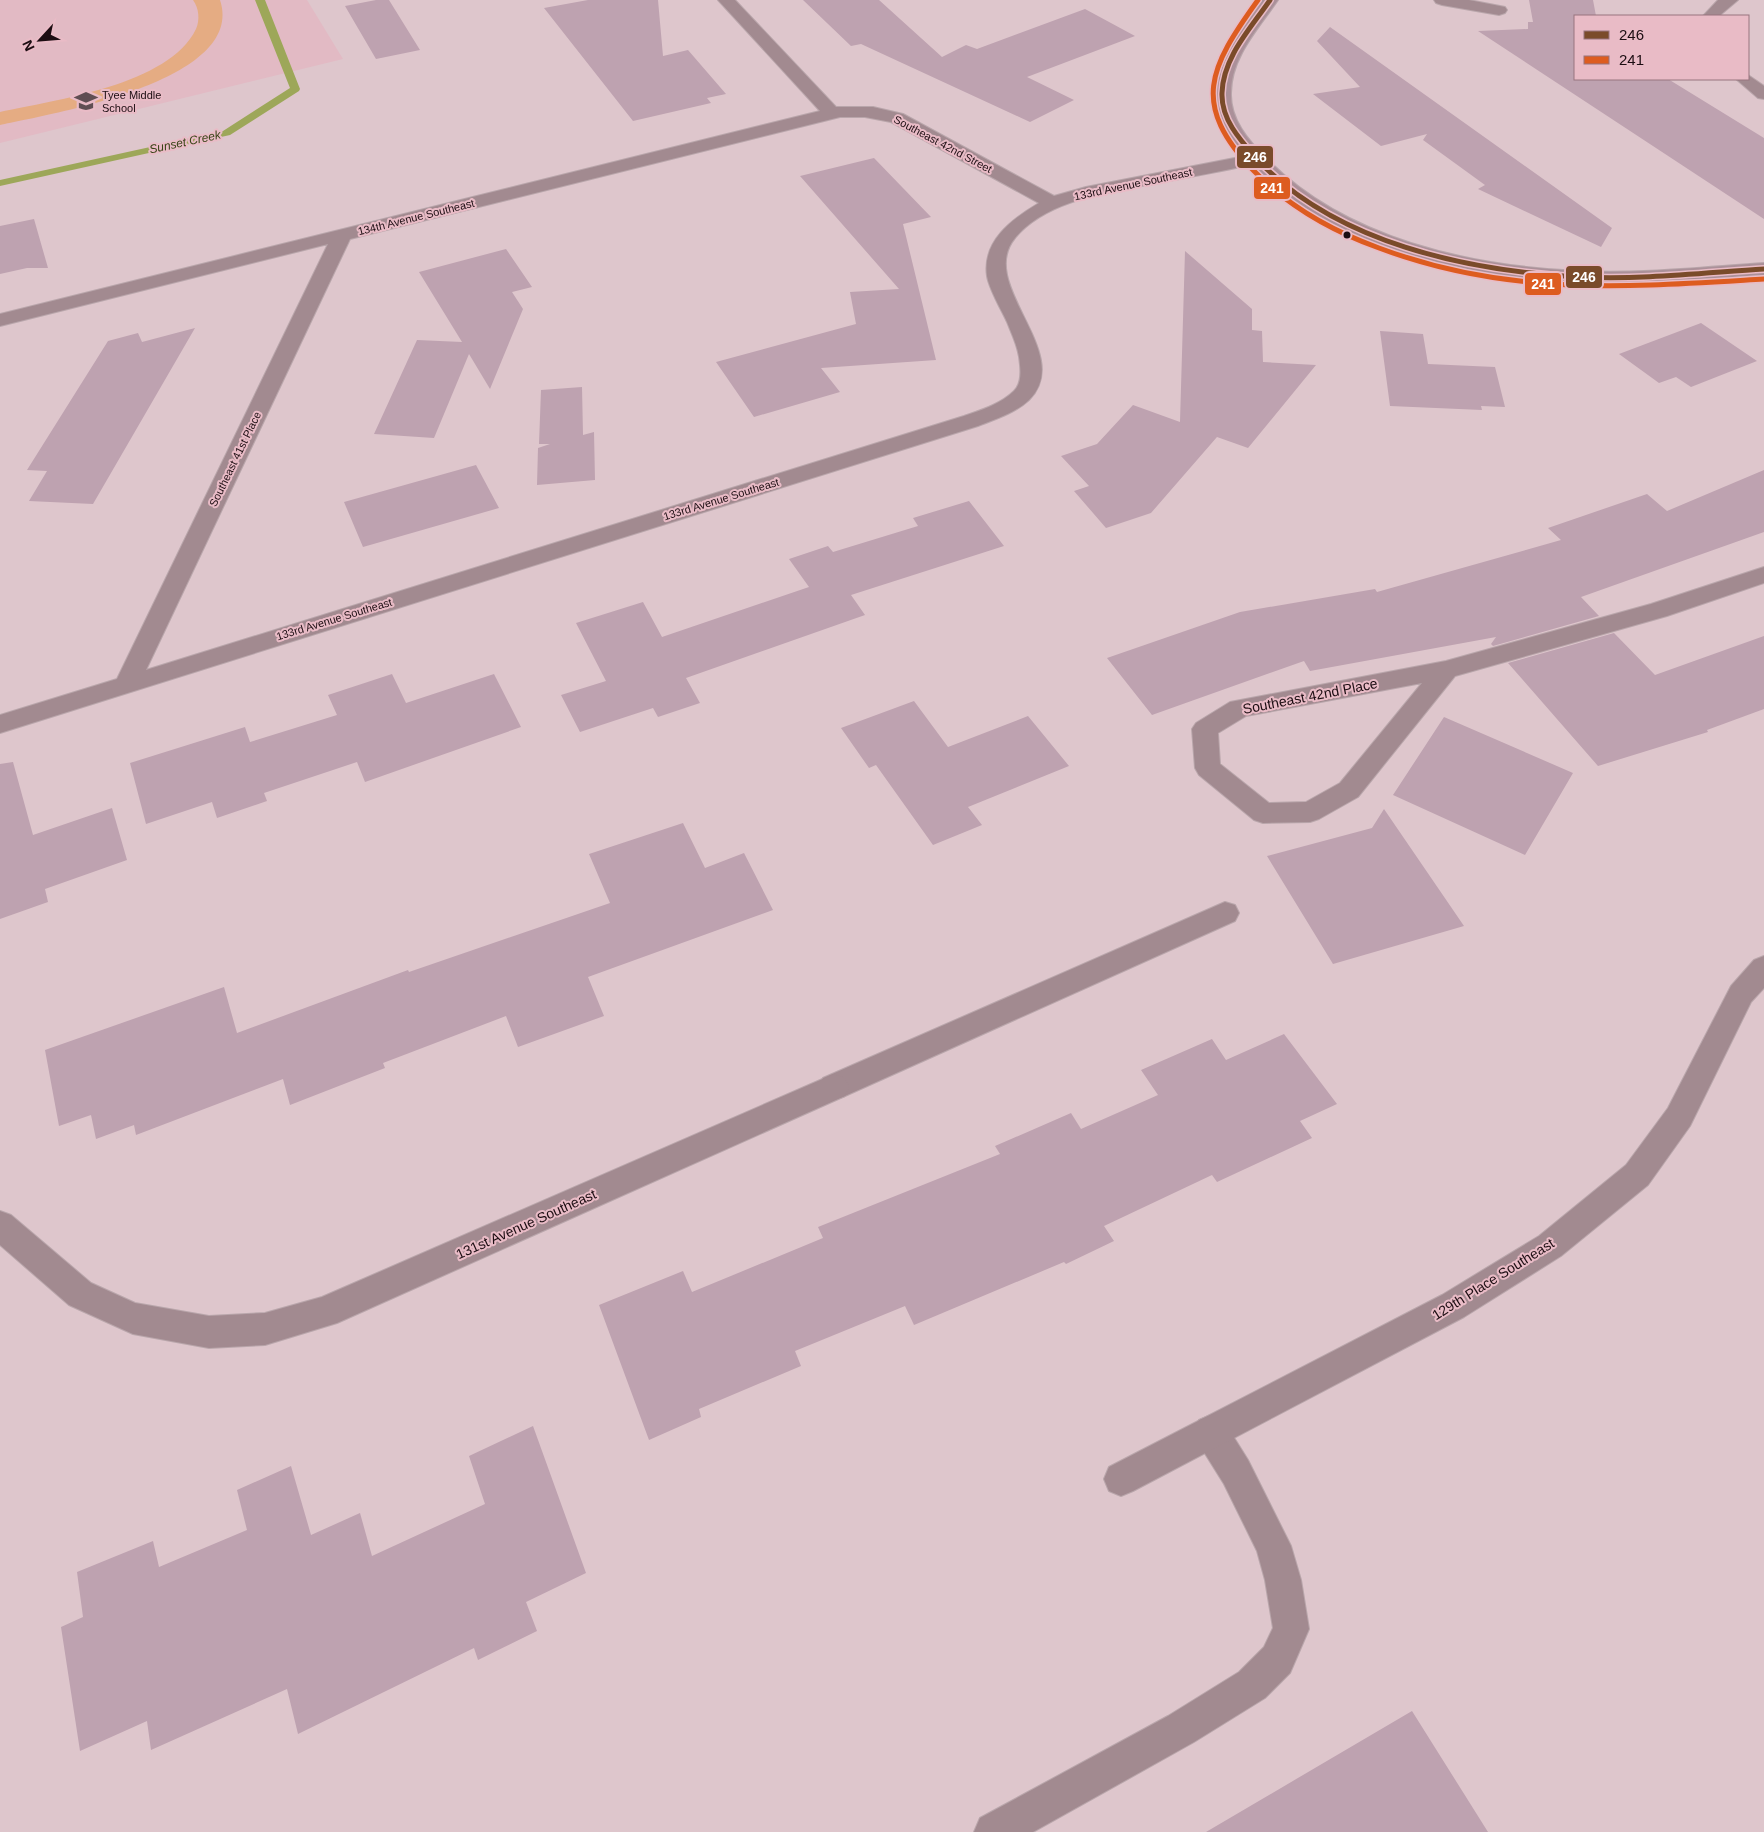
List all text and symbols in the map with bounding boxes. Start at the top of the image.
north arrow [15,15,65,65]
legend [1574,15,1749,80]
text: 246 [1619,26,1644,43]
text: N [19,38,38,54]
text: 241 [1619,51,1644,68]
school or university icon: Tyee Middle School [73,88,99,114]
place label: Tyee Middle School [102,89,161,114]
street label: Southeast 42nd Street [892,113,994,175]
water label: Sunset Creek [148,127,223,156]
line badge: 246 [1236,145,1274,169]
text: 246 [1243,149,1267,165]
street label: 133rd Avenue Southeast [1073,166,1193,202]
line badge: 241 [1253,176,1291,200]
text: 241 [1260,180,1284,196]
street label: 134th Avenue Southeast [356,197,476,237]
unlabelled marker [1342,230,1352,240]
line badge: 246 [1565,265,1603,289]
text: 246 [1572,269,1596,285]
line badge: 241 [1524,272,1562,296]
text: 241 [1531,276,1555,292]
street label: Southeast 41st Place [207,410,263,508]
street label: 133rd Avenue Southeast [662,476,780,522]
street label: 133rd Avenue Southeast [275,596,393,642]
street label: Southeast 42nd Place [1241,675,1379,717]
street label: 131st Avenue Southeast [454,1186,599,1262]
street label: 129th Place Southeast [1429,1235,1557,1323]

